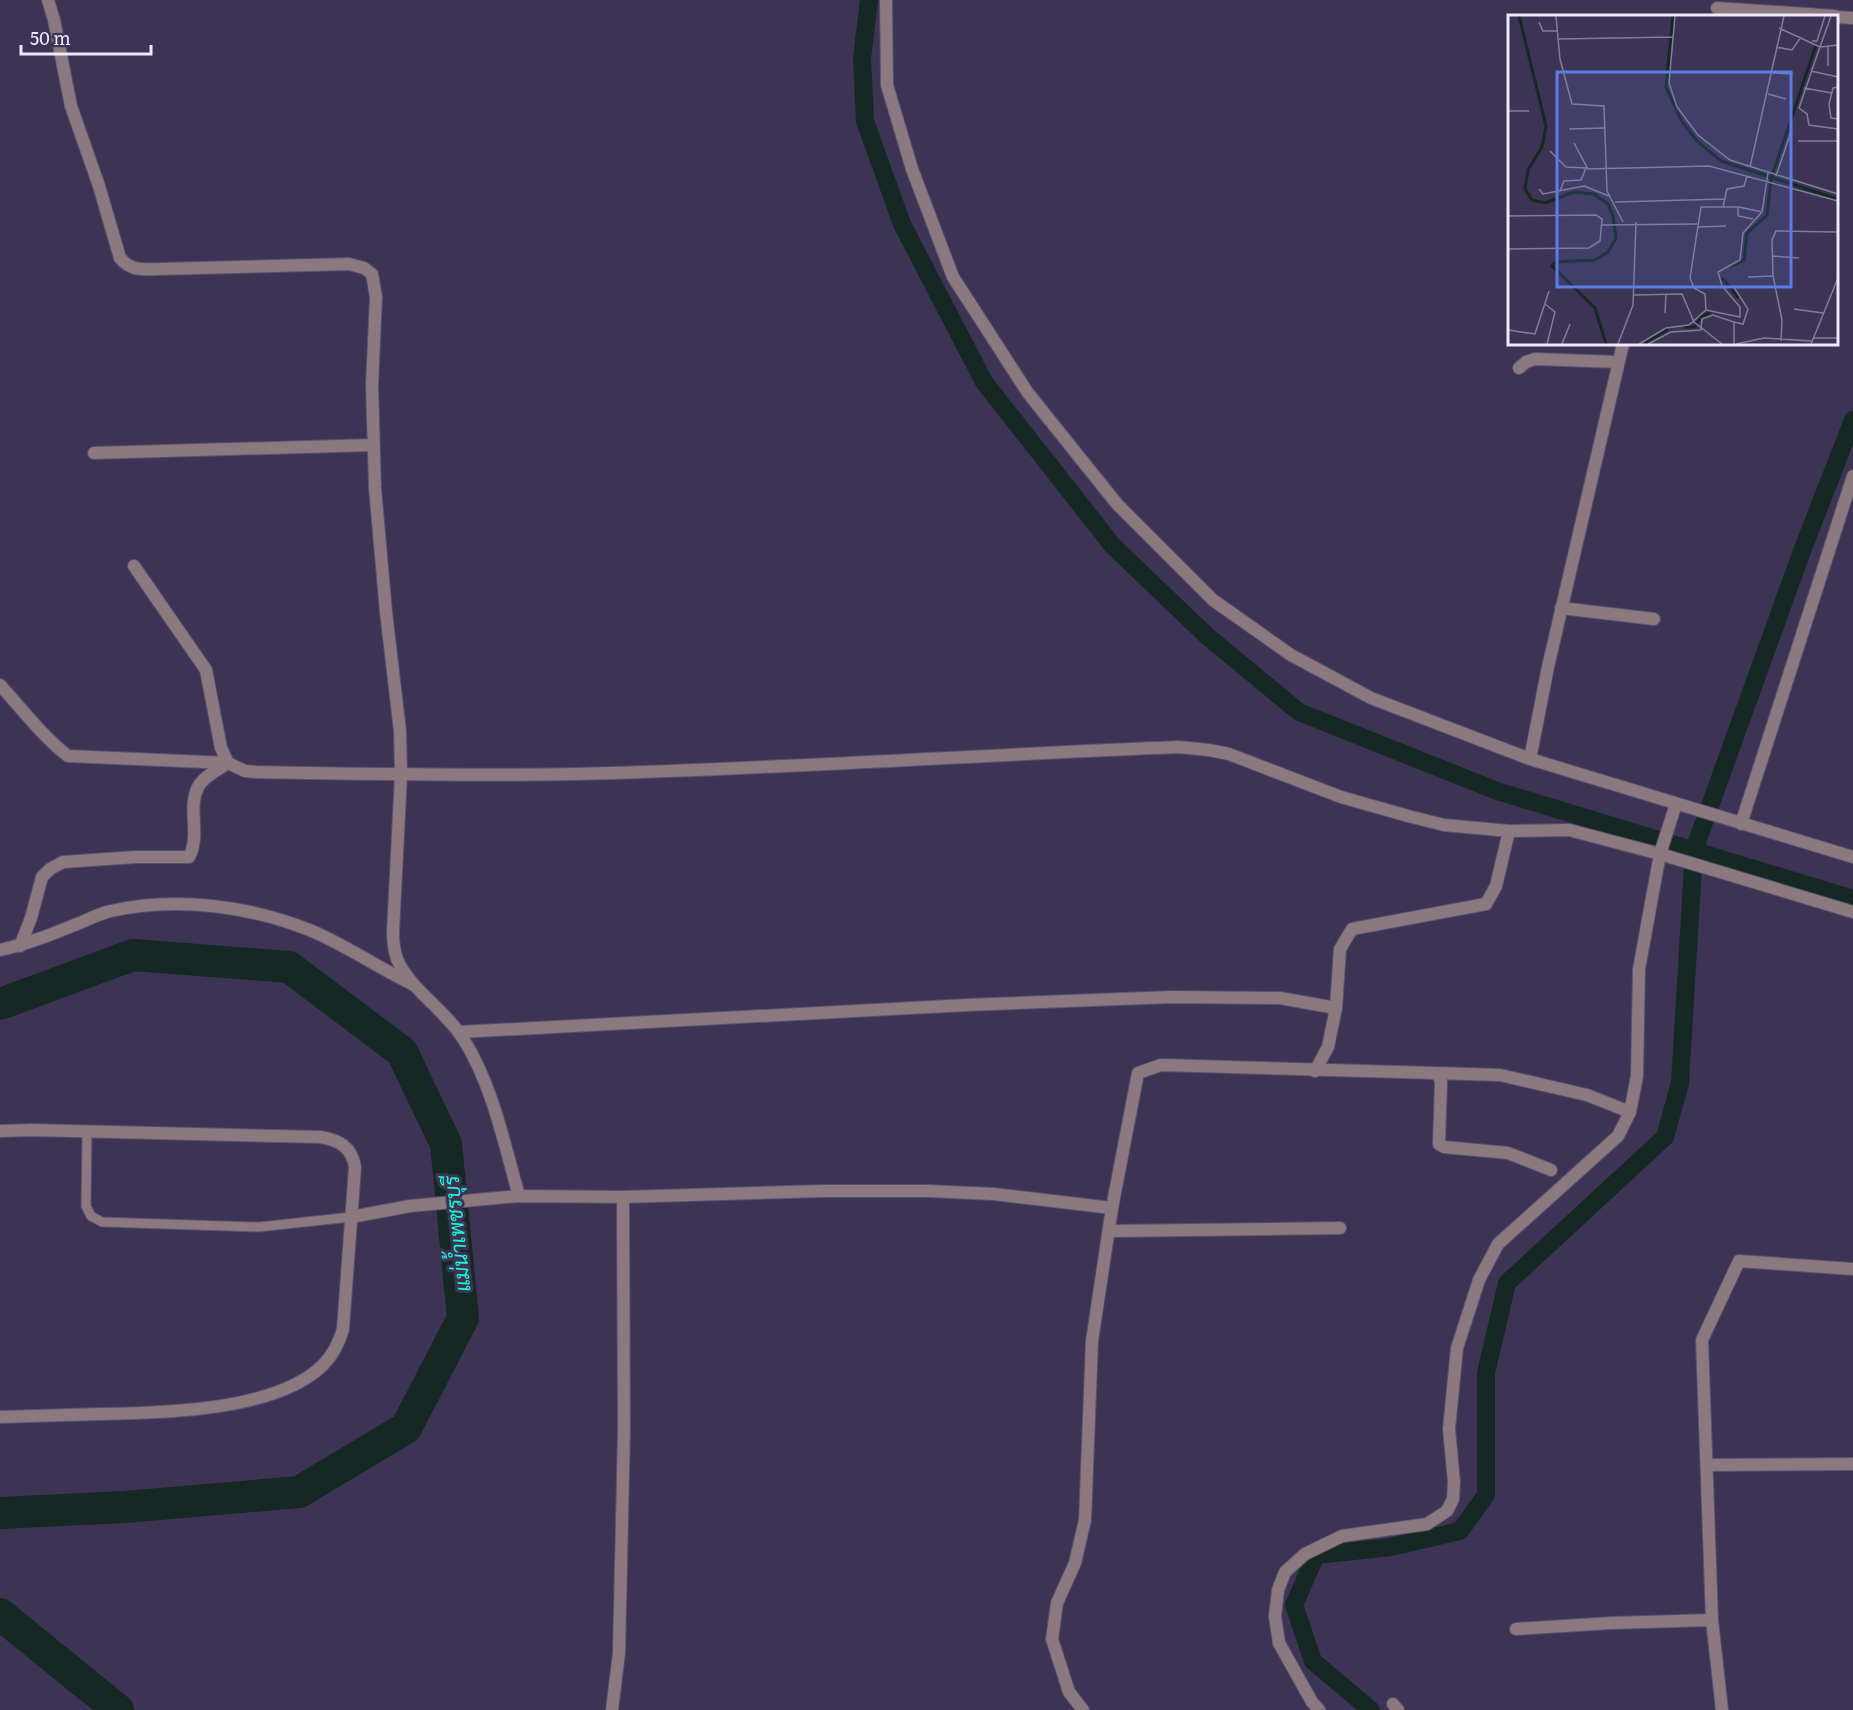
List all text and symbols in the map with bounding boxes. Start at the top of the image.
inset map [1508,15,1838,345]
scale bar [21,18,152,56]
text: 50 m [30,24,71,51]
water label: แม่น้ำเพชรบุรี [433,1172,478,1294]

